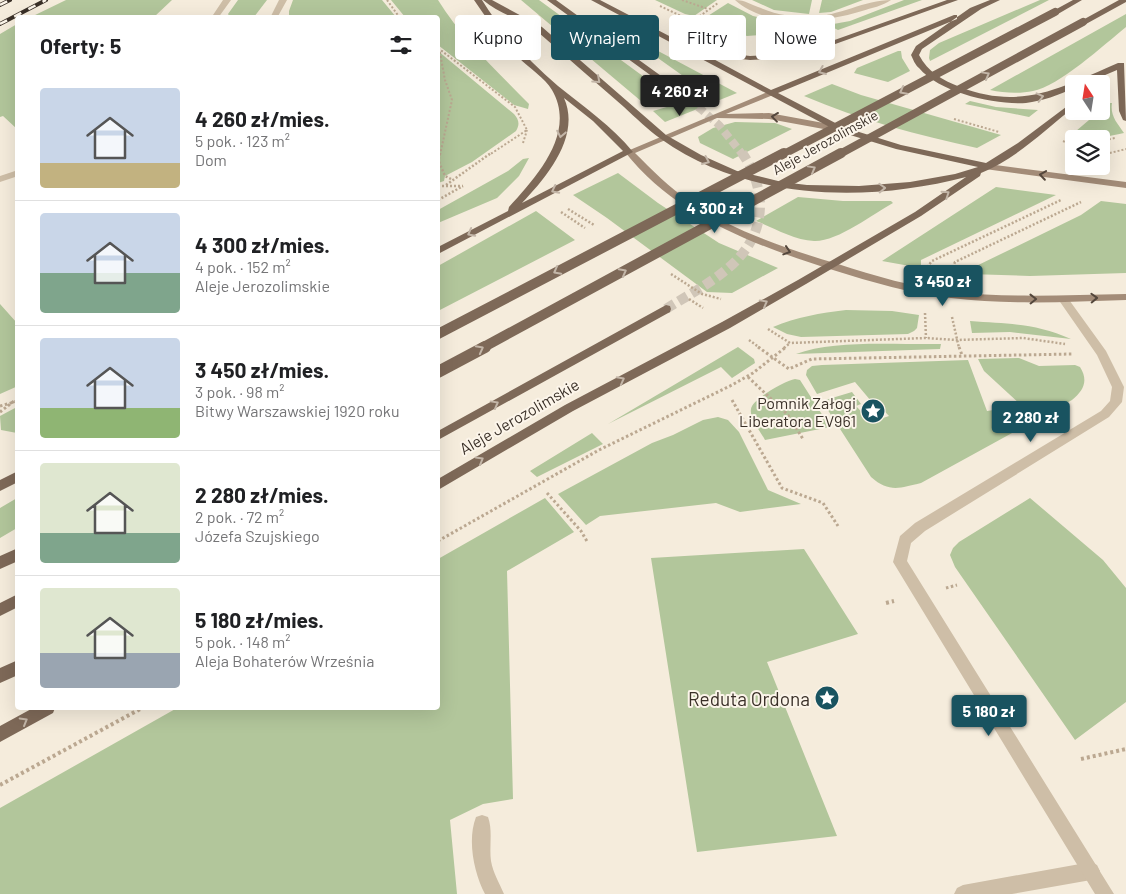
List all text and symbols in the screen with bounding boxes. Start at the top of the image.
chip: Kupno [455,15,541,60]
chip: Wynajem [551,15,659,60]
chip: Filtry [669,15,746,60]
chip: Nowe [756,15,835,60]
icon: filters [387,31,415,59]
text: Oferty: 5 [40,33,121,58]
one-way arrow [818,65,827,76]
one-way arrow [980,71,989,81]
one-way arrow [591,74,600,83]
pin: 4 260 zł [628,74,732,117]
north arrow [1065,75,1110,120]
map controls [1065,75,1110,175]
text: 4 260 zł [651,81,709,100]
one-way arrow [899,85,908,95]
one-way arrow [1036,92,1045,103]
text: 4 260 zł/mies. [195,106,330,131]
street label: Aleje Jerozolimskie [769,106,881,178]
icon: home [80,108,140,168]
one-way arrow [771,112,779,123]
one-way arrow [556,129,567,138]
button: layers [1065,130,1110,175]
text: 5 pok. · 123 m² [195,131,290,150]
text: Dom [195,150,227,169]
one-way arrow [701,154,710,165]
one-way arrow [807,165,816,175]
one-way arrow [1038,170,1046,181]
one-way arrow [878,183,886,194]
one-way arrow [551,184,560,194]
one-way arrow [941,191,950,201]
pin: 4 300 zł [663,192,767,234]
text: 4 300 zł [686,198,744,217]
one-way arrow [468,227,477,237]
text: 4 300 zł/mies. [195,232,330,257]
icon: home [80,233,140,293]
one-way arrow [782,246,790,256]
text: 4 pok. · 152 m² [195,257,291,276]
pin: 3 450 zł [891,264,995,307]
one-way arrow [553,265,562,275]
one-way arrow [618,268,627,278]
text: 3 450 zł [915,271,971,290]
text: Aleje Jerozolimskie [195,276,330,295]
one-way arrow [1091,292,1099,303]
one-way arrow [1029,294,1037,304]
one-way arrow [759,300,768,310]
one-way arrow [475,345,484,355]
text: 3 450 zł/mies. [195,357,329,382]
icon: home [80,358,140,418]
street label: Aleje Jerozolimskie [456,374,582,458]
one-way arrow [616,376,625,386]
text: 3 pok. · 98 m² [195,382,284,401]
place label: Pomnik Załogi Liberatora EV961 [739,393,856,430]
place icon: Pomnik Załogi Liberatora EV961 [860,398,886,424]
one-way arrow [490,400,499,410]
pin: 2 280 zł [979,400,1083,443]
text: Bitwy Warszawskiej 1920 roku [195,401,399,420]
text: 2 280 zł [1003,407,1059,426]
one-way arrow [474,457,483,467]
text: 2 280 zł/mies. [195,482,329,507]
icon: home [80,483,140,543]
text: 2 pok. · 72 m² [195,507,284,526]
text: Józefa Szujskiego [195,526,320,545]
text: 5 180 zł/mies. [195,607,324,632]
icon: home [80,608,140,668]
text: 5 pok. · 148 m² [195,632,291,651]
text: Aleja Bohaterów Września [195,651,374,670]
place icon: Reduta Ordona [814,685,840,711]
place label: Reduta Ordona [688,687,810,710]
pin: 5 180 zł [937,694,1041,737]
text: 5 180 zł [963,701,1015,720]
one-way arrow [18,717,27,727]

